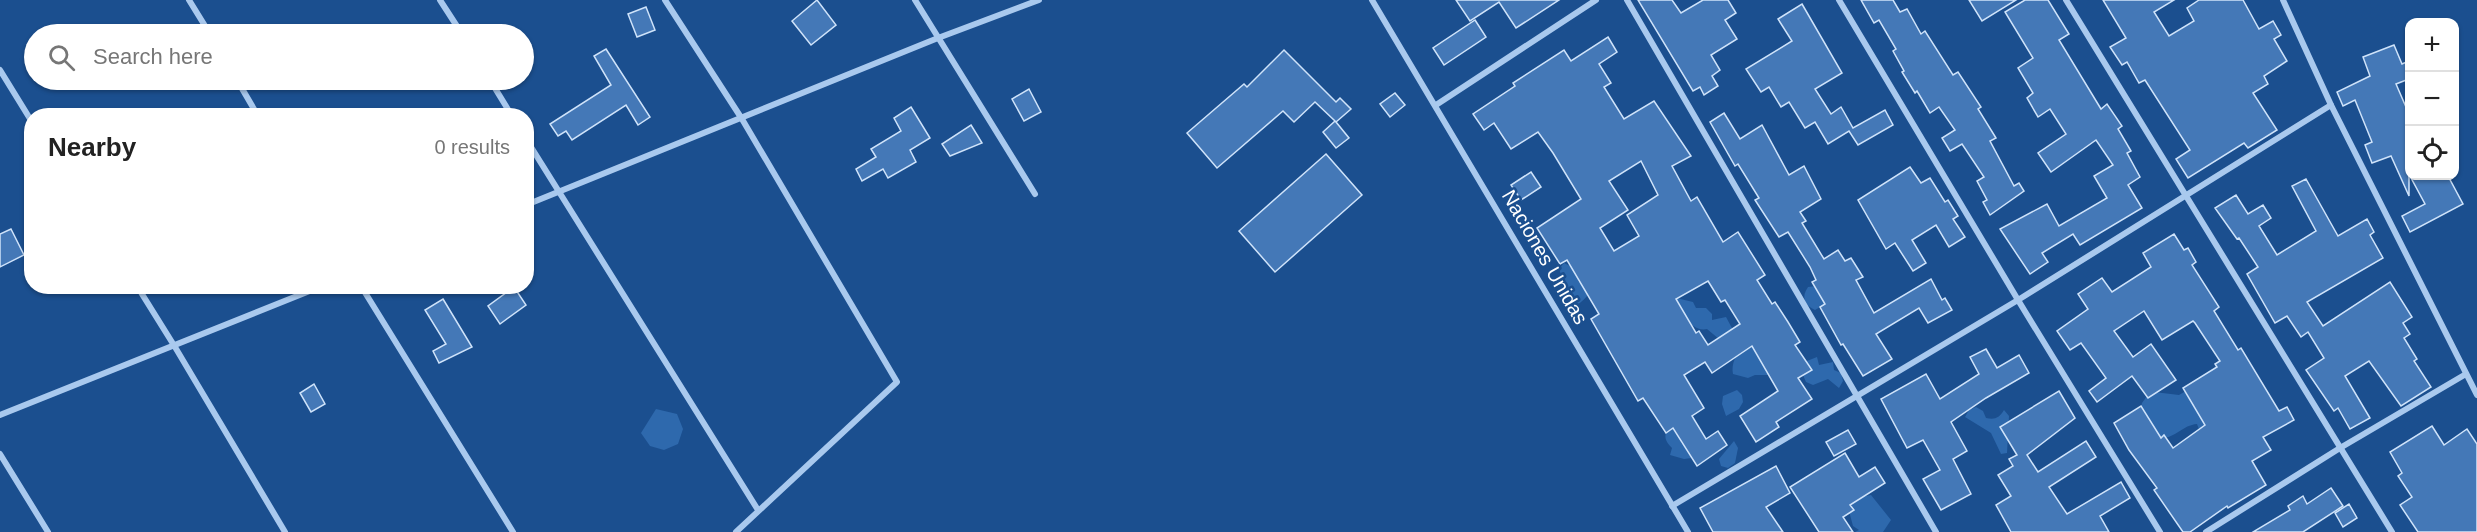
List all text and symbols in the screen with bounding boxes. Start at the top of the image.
map controls [2405,18,2459,180]
button: + [2405,18,2459,72]
search box [24,24,534,90]
icon: search [45,41,78,74]
text: Search here [93,44,213,69]
button: − [2405,72,2459,126]
button: locate [2405,126,2459,180]
text: Nearby [48,132,136,162]
text: 0 results [434,136,510,158]
street label: Naciones Unidas [1498,186,1592,328]

